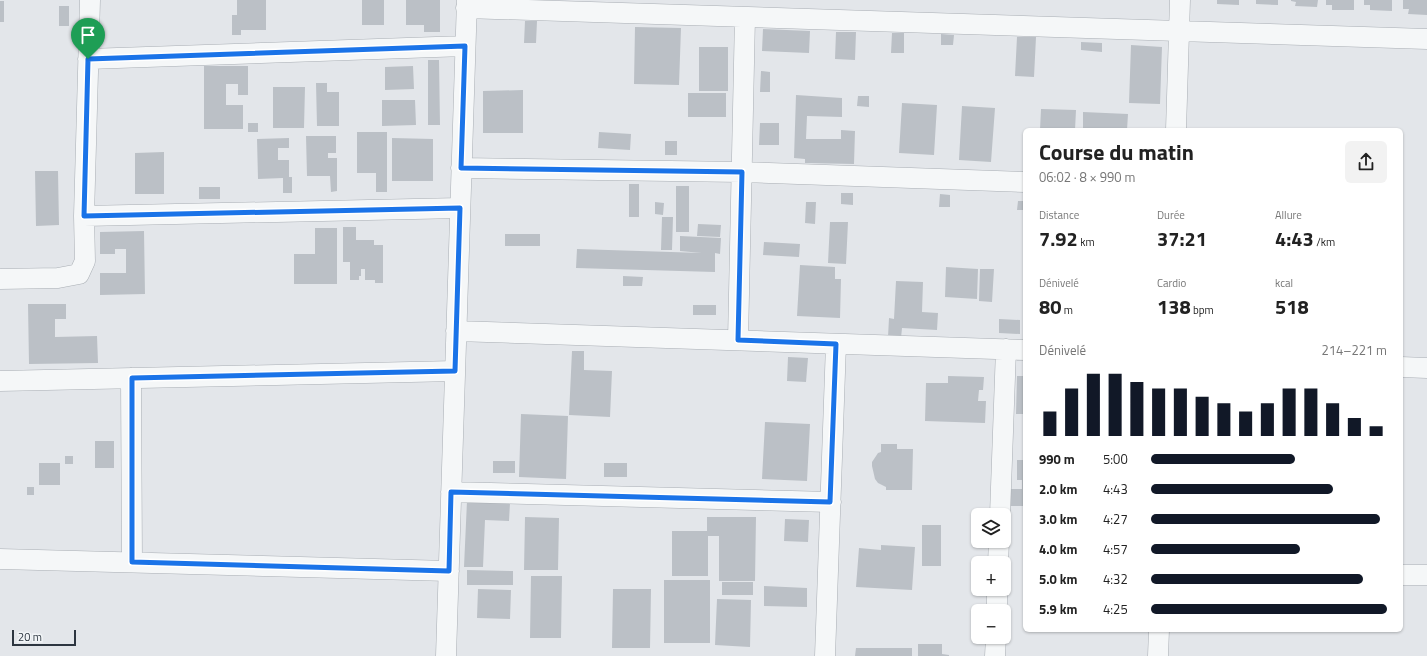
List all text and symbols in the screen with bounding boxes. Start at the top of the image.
pin [71,18,105,59]
icon: arrive [77,24,99,46]
text: Course du matin [1039,135,1194,169]
button: share [1345,141,1387,183]
text: 06:02 · 8 × 990 m [1039,167,1135,187]
text: Distance [1039,207,1079,223]
text: Durée [1157,207,1185,223]
text: Allure [1275,207,1302,223]
text: 7.92 [1039,223,1078,254]
text: 37:21 [1157,223,1207,254]
text: 4:43 [1275,223,1314,254]
text: km [1078,234,1095,250]
text: /km [1314,234,1335,250]
text: Dénivelé [1039,275,1079,291]
text: Cardio [1157,275,1186,291]
text: kcal [1275,275,1293,291]
text: 80 [1039,291,1061,322]
text: 138 [1157,291,1191,322]
text: 518 [1275,291,1309,322]
text: m [1061,302,1073,318]
text: bpm [1191,302,1214,318]
text: Dénivelé [1039,340,1086,360]
text: 214–221 m [1321,340,1387,360]
text: 990 m [1039,449,1075,469]
text: 5:00 [1103,449,1128,469]
text: 2.0 km [1039,479,1077,499]
text: 4:43 [1103,479,1128,499]
map controls [971,508,1011,644]
button: layers [971,508,1011,548]
text: 3.0 km [1039,509,1077,529]
text: 4:27 [1103,509,1128,529]
text: 4.0 km [1039,539,1077,559]
text: 4:57 [1103,539,1128,559]
button: + [971,556,1011,596]
text: 5.0 km [1039,569,1077,589]
text: 4:32 [1103,569,1128,589]
text: 5.9 km [1039,599,1077,619]
text: 4:25 [1103,599,1128,619]
button: − [971,604,1011,644]
scale bar [12,628,76,647]
text: 20 m [18,629,42,645]

